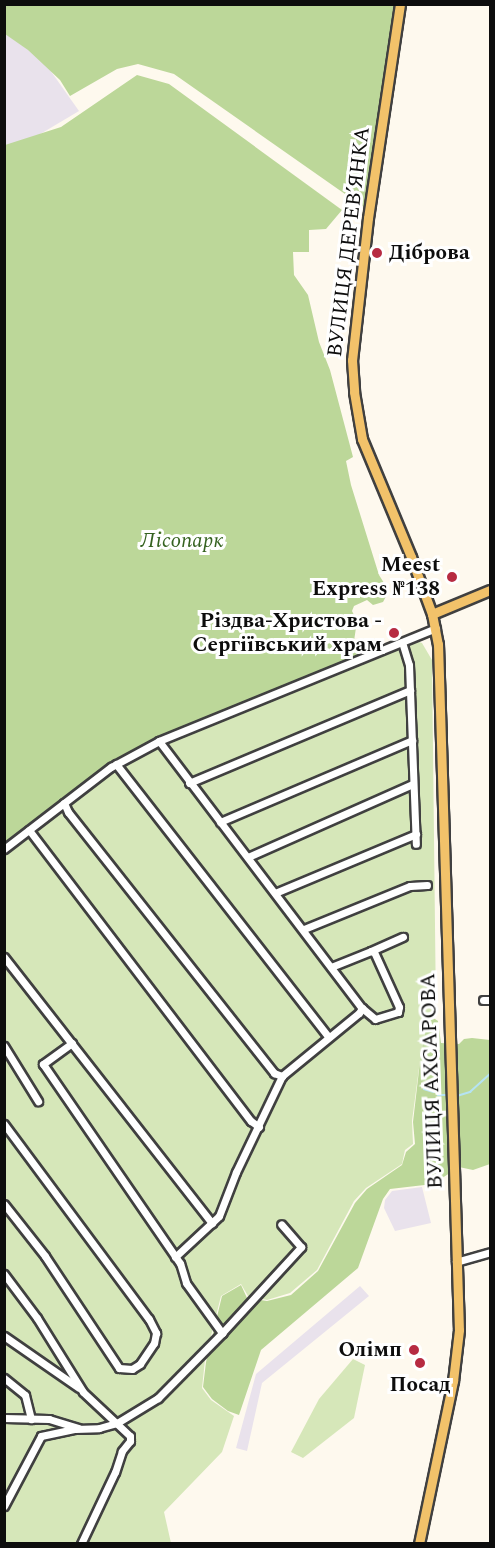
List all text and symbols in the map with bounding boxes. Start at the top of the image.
street label: ВУЛИЦЯ ДЕРЕВ’ЯНКА [322,125,376,359]
place label: Діброва [389,240,470,266]
marker: Діброва [370,246,384,260]
park label: Лісопарк [141,528,223,554]
place label: Meest Express №138 [312,552,440,602]
marker: Meest Express №138 [445,570,459,584]
place label: Різдва-Христова - Сергіївський храм [193,608,382,658]
marker: Різдва-Христова - Сергіївський храм [387,626,401,640]
street label: ВУЛИЦЯ АХСАРОВА [416,973,448,1189]
place label: Олімп [339,1337,402,1363]
marker: Олімп [407,1343,421,1357]
marker: Посад [413,1356,427,1370]
place label: Посад [389,1372,451,1398]

